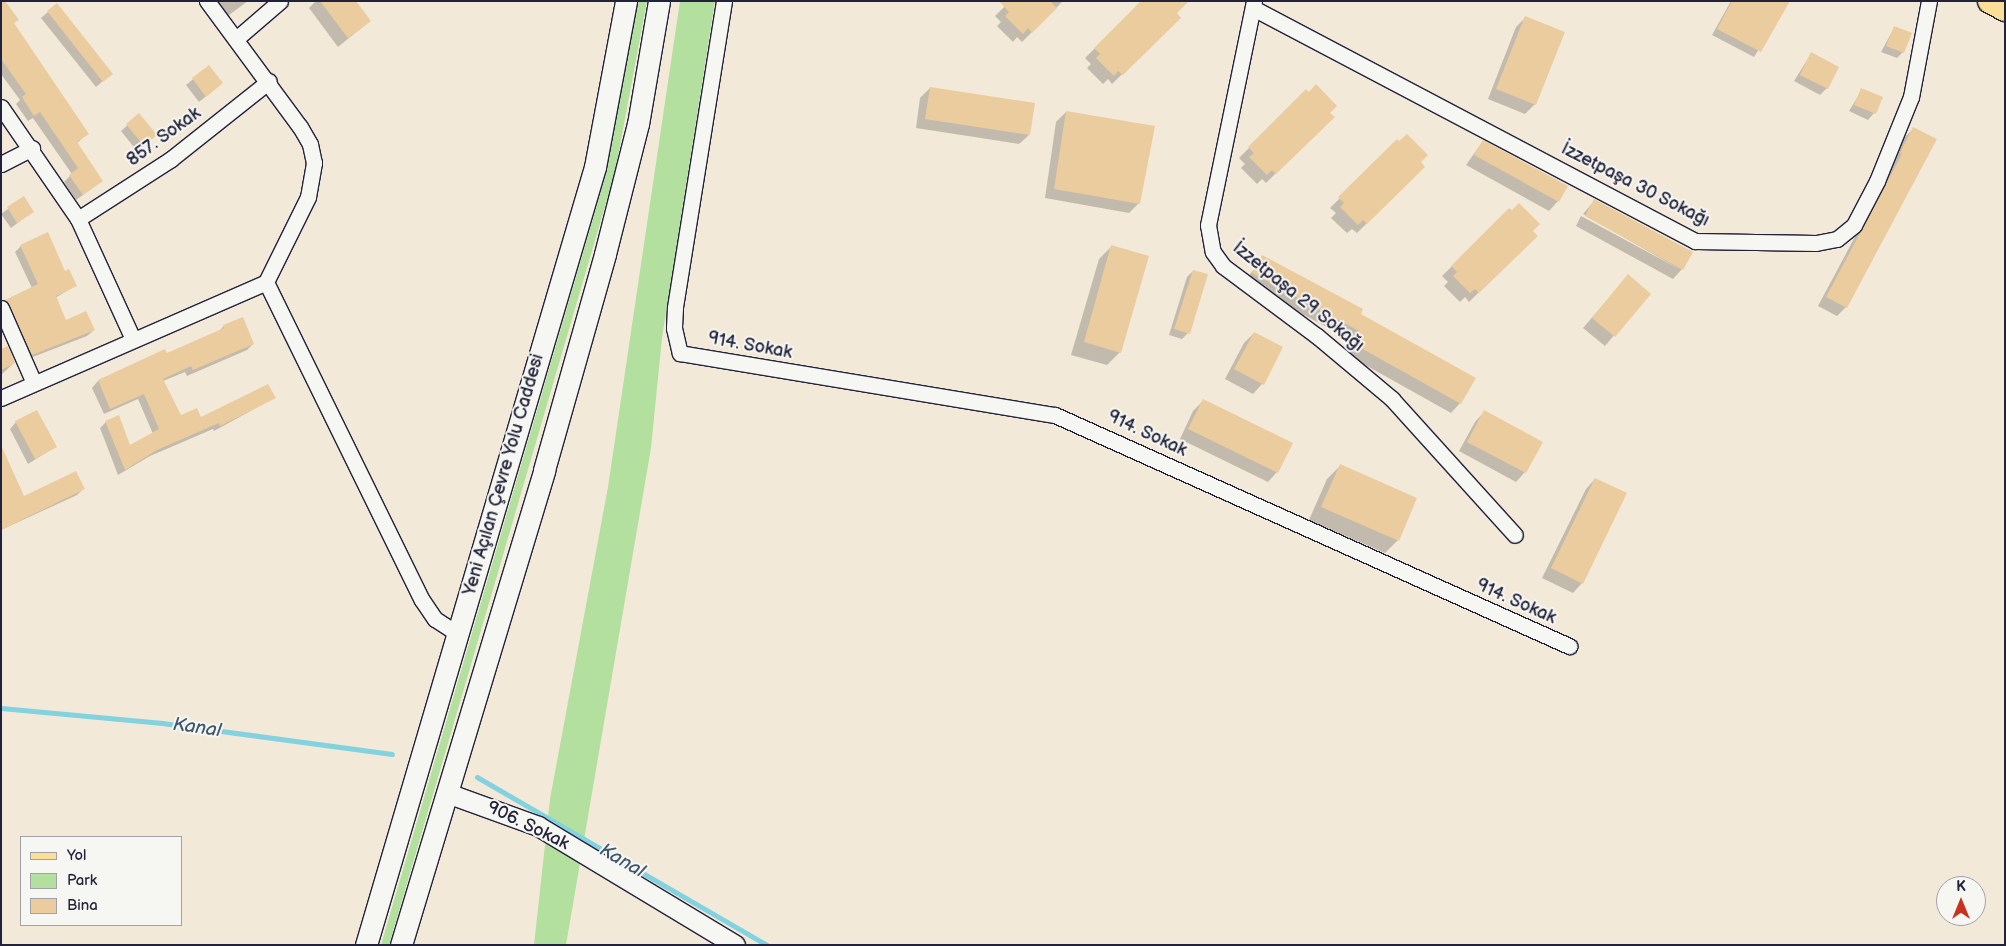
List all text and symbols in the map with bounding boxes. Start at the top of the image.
street label: 857. Sokak [123,103,205,171]
street label: İzzetpaşa 30 Sokağı [1557,138,1713,232]
street label: İzzetpaşa 29 Sokağı [1228,237,1368,357]
street label: 914. Sokak [706,328,794,364]
street label: Yeni Açılan Çevre Yolu Caddesi [459,351,549,599]
street label: 914. Sokak [1104,406,1190,462]
street label: 914. Sokak [1473,575,1559,629]
water label: Kanal [171,713,223,743]
street label: 906. Sokak [483,797,573,855]
legend [20,836,182,926]
water label: Kanal [595,839,649,883]
text: Yol [67,846,86,865]
text: Park [67,871,97,890]
north arrow [1936,876,1986,926]
text: K [1956,878,1966,895]
text: Bina [67,896,98,915]

